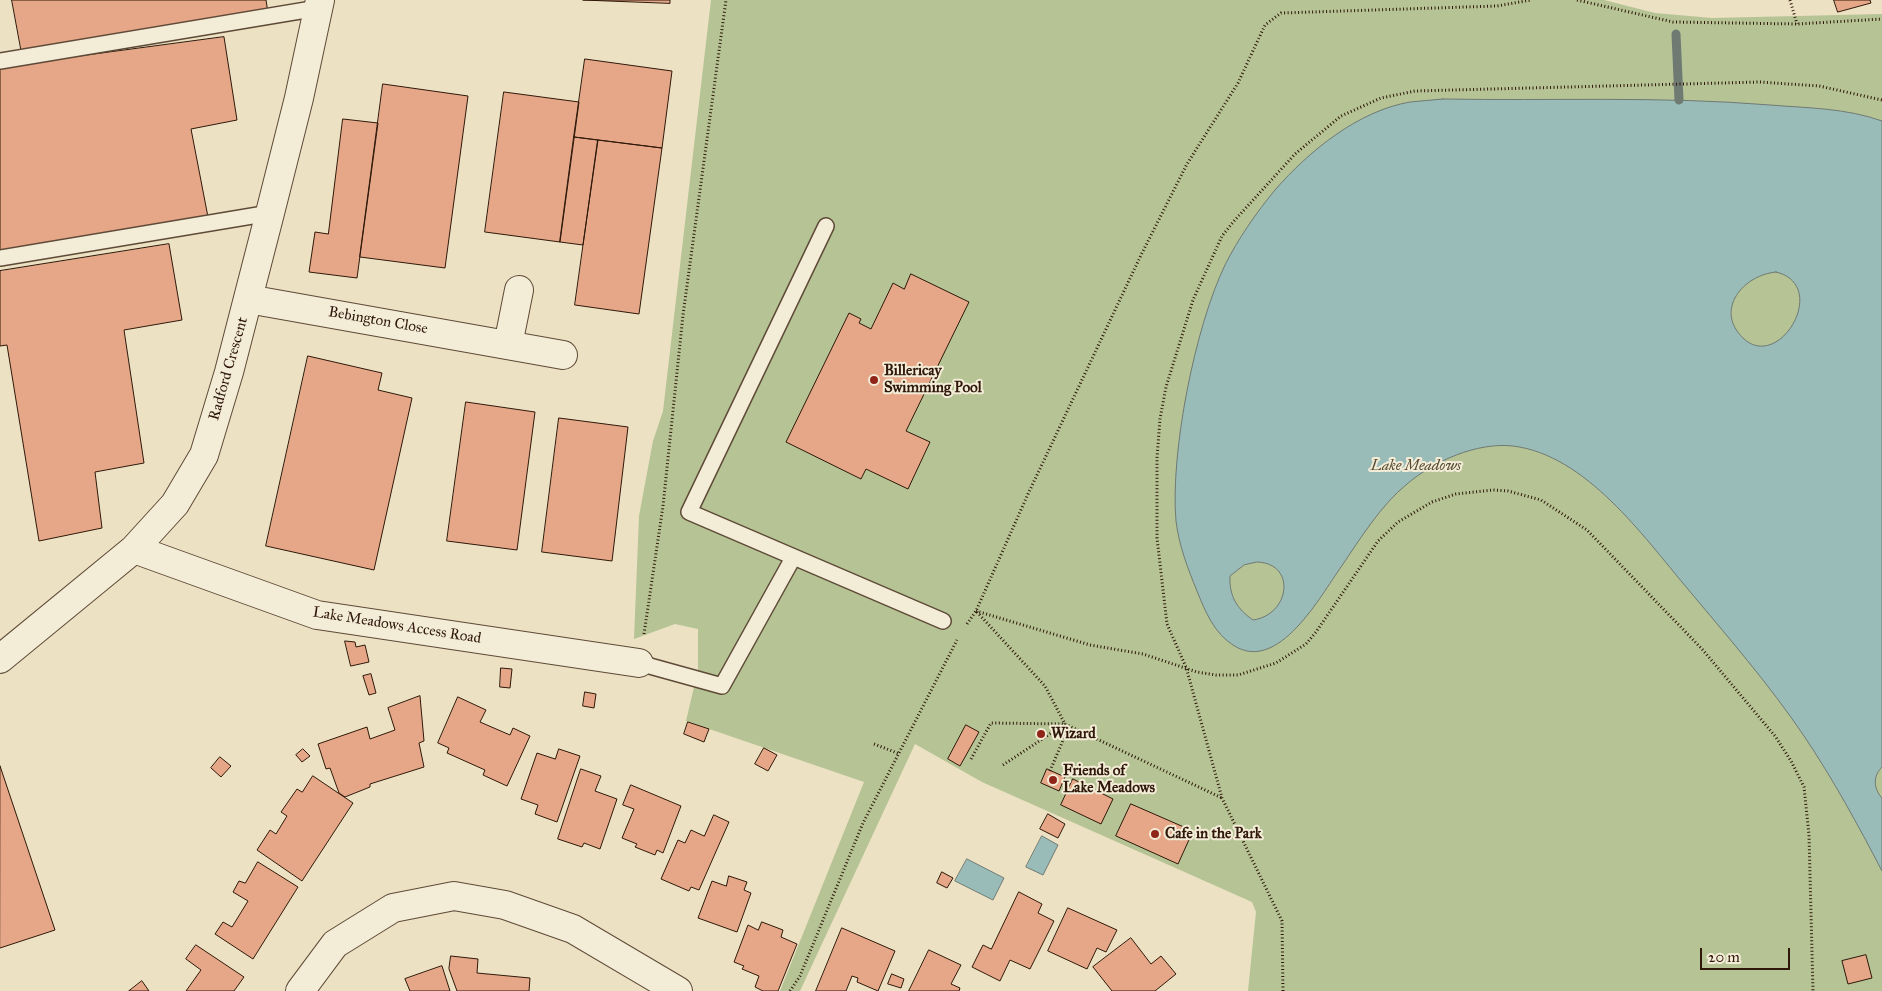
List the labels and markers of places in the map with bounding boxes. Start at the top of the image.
place label: Billericay Swimming Pool [884,362,982,397]
marker: Billericay Swimming Pool [868,374,880,386]
place label: Wizard [1051,725,1096,743]
marker: Wizard [1035,728,1047,740]
place label: Friends of Lake Meadows [1063,762,1155,797]
marker: Friends of Lake Meadows [1047,774,1059,786]
place label: Cafe in the Park [1165,825,1262,843]
marker: Cafe in the Park [1149,828,1161,840]

